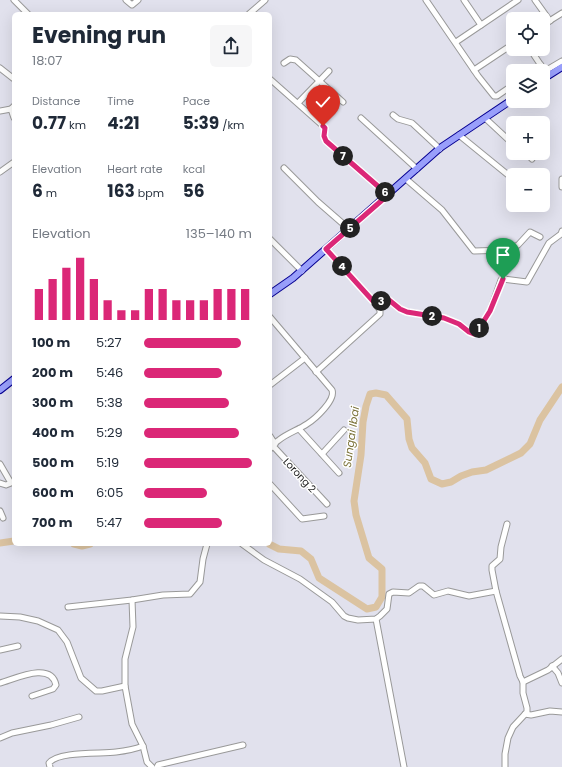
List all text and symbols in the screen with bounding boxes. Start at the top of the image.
map controls [506,12,550,212]
button: locate [506,12,550,56]
text: Evening run [32,20,166,51]
button: share [210,25,252,67]
text: 18:07 [32,51,62,70]
button: layers [506,64,550,108]
pin [306,85,340,126]
icon: check [312,91,334,113]
text: Distance [32,93,80,109]
text: Time [107,93,134,109]
text: Pace [183,93,210,109]
text: 0.77 [32,111,66,135]
text: 4:21 [107,111,140,135]
text: 5:39 [183,111,219,135]
button: + [506,116,550,160]
text: km [66,117,86,133]
text: /km [219,117,244,133]
pin: 7 [333,146,353,166]
text: 7 [340,148,346,164]
text: Elevation [32,161,82,177]
text: Heart rate [107,161,163,177]
text: kcal [183,161,205,177]
button: − [506,168,550,212]
text: 6 [32,179,43,203]
text: 163 [107,179,135,203]
text: 56 [183,179,205,203]
pin: 6 [375,182,395,202]
text: 6 [381,184,389,200]
text: m [43,185,57,201]
text: bpm [135,185,164,201]
pin: 5 [340,218,360,238]
text: 5 [346,220,354,236]
text: Elevation [32,224,91,243]
text: 135–140 m [186,224,252,243]
pin [486,238,520,279]
icon: arrive [492,244,514,266]
pin: 4 [332,256,352,276]
text: 4 [338,258,346,274]
pin: 3 [371,291,391,311]
text: 3 [378,293,384,309]
pin: 2 [422,306,442,326]
text: 2 [429,308,435,324]
pin: 1 [469,318,489,338]
text: 1 [477,320,481,336]
text: 100 m [32,333,70,352]
text: 5:27 [96,333,122,352]
text: 200 m [32,363,73,382]
text: 5:46 [96,363,123,382]
text: 300 m [32,393,73,412]
text: 5:38 [96,393,123,412]
water label: Sungai Ibai [339,405,363,469]
text: 400 m [32,423,74,442]
text: 5:29 [96,423,123,442]
text: 500 m [32,453,74,472]
text: 5:19 [96,453,119,472]
street label: Lorong 2 [280,455,320,496]
text: 600 m [32,483,74,502]
text: 6:05 [96,483,123,502]
text: 700 m [32,513,72,532]
text: 5:47 [96,513,122,532]

